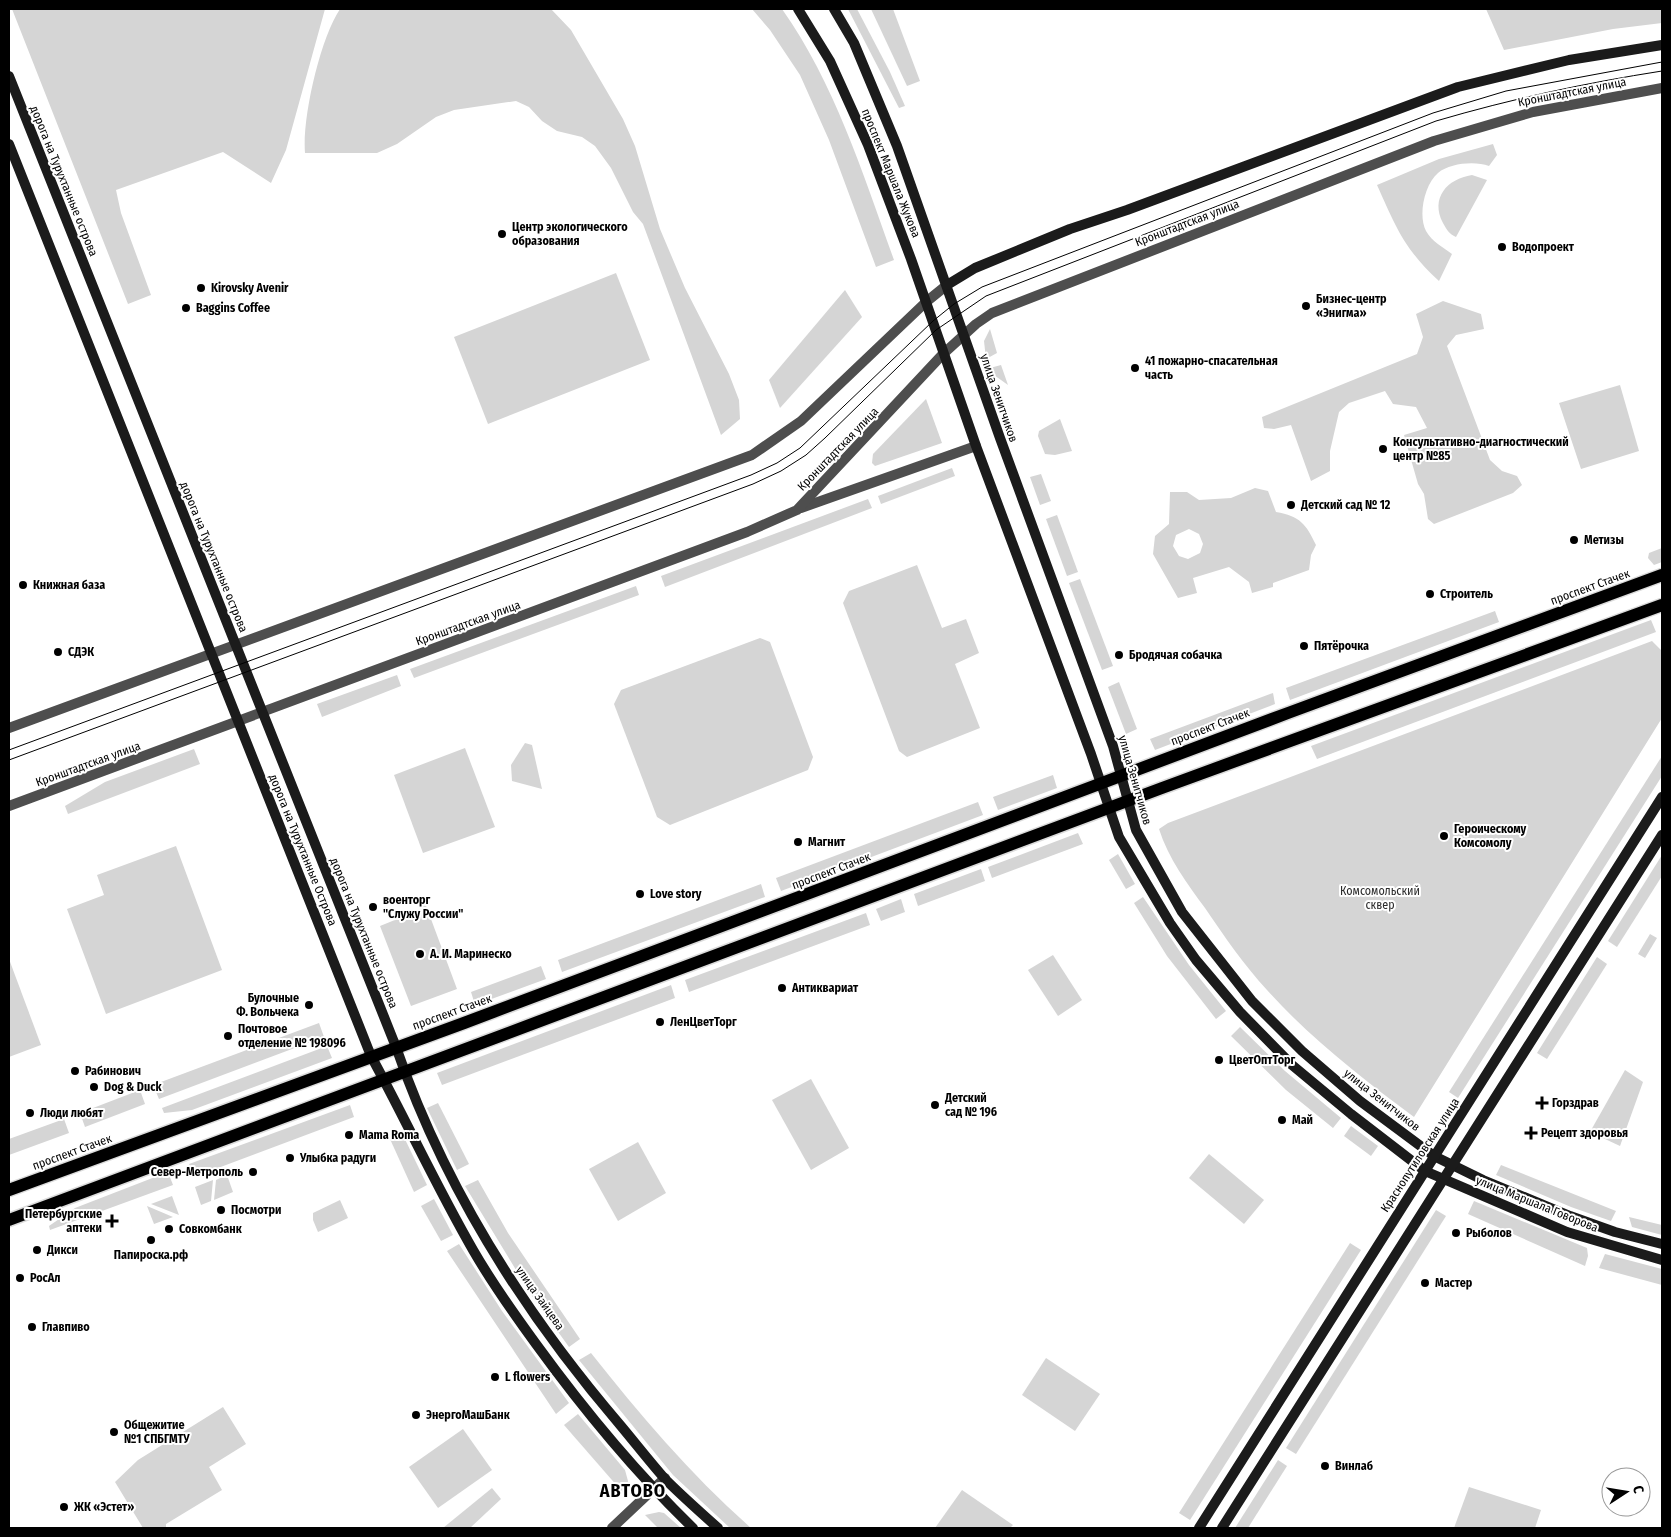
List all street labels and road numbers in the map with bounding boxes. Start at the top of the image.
street label: Кронштадтская улица [1517,75,1628,109]
street label: дорога на Турухтанные острова [27,104,101,258]
street label: проспект Маршала Жукова [859,107,923,240]
street label: Кронштадтская улица [1133,197,1241,249]
street label: улица Зенитчиков [977,352,1021,444]
street label: Кронштадтская улица [795,404,881,494]
street label: дорога на Турухтанные острова [177,480,251,634]
street label: проспект Стачек [1549,566,1632,608]
street label: Кронштадтская улица [414,598,522,648]
street label: проспект Стачек [1169,705,1252,748]
street label: улица Зенитчиков [1116,734,1154,826]
street label: Кронштадтская улица [34,739,142,789]
street label: дорога на Турухтанные Острова [266,772,340,928]
street label: проспект Стачек [790,849,873,892]
street label: дорога на Турухтанные острова [327,856,401,1010]
street label: проспект Стачек [411,991,494,1033]
street label: улица Зенитчиков [1341,1066,1423,1134]
street label: Краснопутиловская улица [1378,1095,1462,1215]
street label: проспект Стачек [31,1131,114,1173]
street label: улица Маршала Говорова [1474,1173,1600,1235]
street label: улица Зайцева [513,1263,567,1333]

